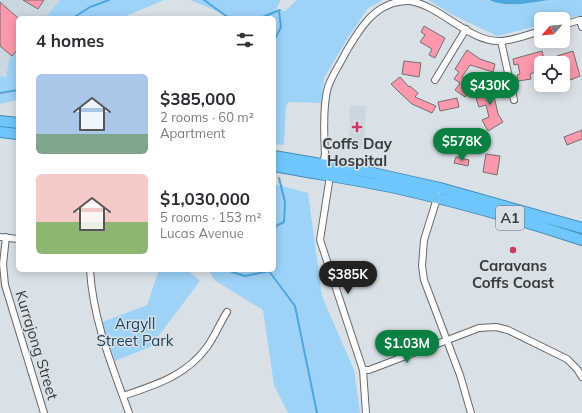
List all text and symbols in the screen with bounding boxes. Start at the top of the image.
north arrow [534,12,570,48]
map controls [534,12,570,92]
icon: filters [234,29,256,51]
text: 4 homes [36,30,104,51]
button: locate [534,56,570,92]
pin: $430K [462,72,518,106]
text: $430K [470,77,510,93]
text: $385,000 [160,88,236,109]
icon: home [68,90,116,138]
text: 2 rooms · 60 m² [160,109,254,125]
marker: Coffs Day Hospital [351,121,363,133]
text: Apartment [160,125,225,141]
pin: $578K [434,128,490,162]
text: $578K [442,133,482,149]
place label: Coffs Day Hospital [322,134,393,170]
text: $1,030,000 [160,188,250,209]
icon: home [68,190,116,238]
road number: A1 [496,206,524,230]
text: 5 rooms · 153 m² [160,209,261,225]
text: Lucas Avenue [160,225,244,241]
marker: Caravans Coffs Coast [508,245,518,255]
place label: Caravans Coffs Coast [472,256,554,292]
pin: $385K [320,261,376,295]
text: $385K [328,266,368,282]
street label: Kurrajong Street [11,288,63,402]
park label: Argyll Street Park [97,314,174,350]
pin: $1.03M [374,330,440,364]
text: $1.03M [384,335,430,351]

